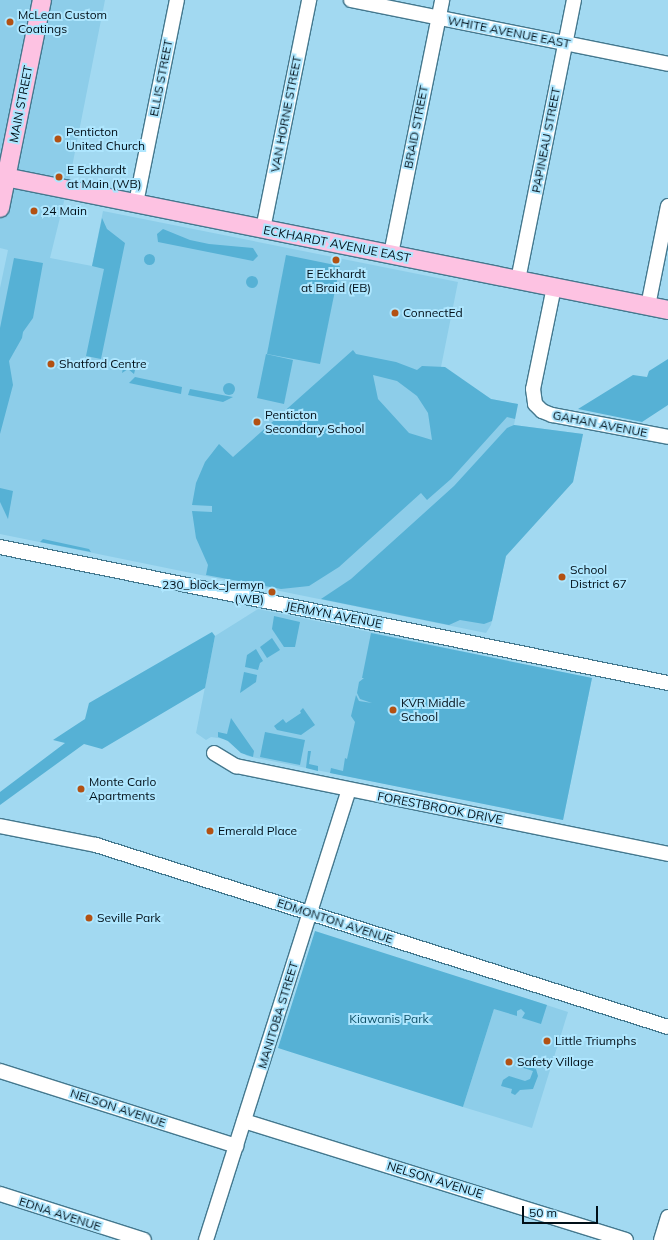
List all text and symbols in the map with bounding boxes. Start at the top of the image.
place label: McLean Custom Coatings [18,8,107,36]
street label: WHITE AVENUE EAST [446,13,572,51]
marker: McLean Custom Coatings [5,17,15,27]
street label: ELLIS STREET [146,38,176,118]
street label: VAN HORNE STREET [268,54,304,174]
street label: MAIN STREET [6,64,36,144]
street label: BRAID STREET [401,84,431,170]
street label: PAPINEAU STREET [529,86,563,194]
place label: Penticton United Church [66,125,145,153]
marker: Penticton United Church [53,134,63,144]
place label: E Eckhardt at Main (WB) [67,163,142,191]
marker: E Eckhardt at Main (WB) [54,172,64,182]
place label: 24 Main [42,204,87,218]
marker: 24 Main [29,206,39,216]
street label: ECKHARDT AVENUE EAST [262,223,412,265]
marker: E Eckhardt at Braid (EB) [331,255,341,265]
place label: E Eckhardt at Braid (EB) [301,267,371,295]
place label: ConnectEd [403,306,463,320]
marker: ConnectEd [390,308,400,318]
place label: Shatford Centre [59,357,147,371]
marker: Shatford Centre [46,359,56,369]
place label: Penticton Secondary School [265,408,364,436]
street label: GAHAN AVENUE [551,408,649,440]
marker: Penticton Secondary School [252,417,262,427]
place label: School District 67 [570,563,627,591]
marker: School District 67 [557,572,567,582]
place label: 230_block_Jermyn (WB) [162,578,264,606]
marker: 230_block_Jermyn (WB) [267,587,277,597]
street label: JERMYN AVENUE [285,599,383,631]
place label: KVR Middle School [401,696,465,724]
marker: KVR Middle School [388,705,398,715]
place label: Monte Carlo Apartments [89,775,156,803]
marker: Monte Carlo Apartments [76,784,86,794]
street label: FORESTBROOK DRIVE [376,789,504,827]
place label: Emerald Place [218,824,297,838]
marker: Emerald Place [205,826,215,836]
street label: EDMONTON AVENUE [275,895,395,947]
place label: Seville Park [97,911,161,925]
marker: Seville Park [84,913,94,923]
street label: MANITOBA STREET [255,960,301,1070]
park label: Kiawanis Park [349,1012,429,1026]
place label: Little Triumphs [555,1034,636,1048]
marker: Little Triumphs [542,1036,552,1046]
place label: Safety Village [517,1055,594,1069]
marker: Safety Village [504,1057,514,1067]
street label: NELSON AVENUE [68,1086,168,1130]
street label: NELSON AVENUE [385,1159,485,1201]
street label: EDNA AVENUE [17,1194,103,1234]
scale bar [524,1198,600,1224]
text: 50 m [529,1205,557,1220]

